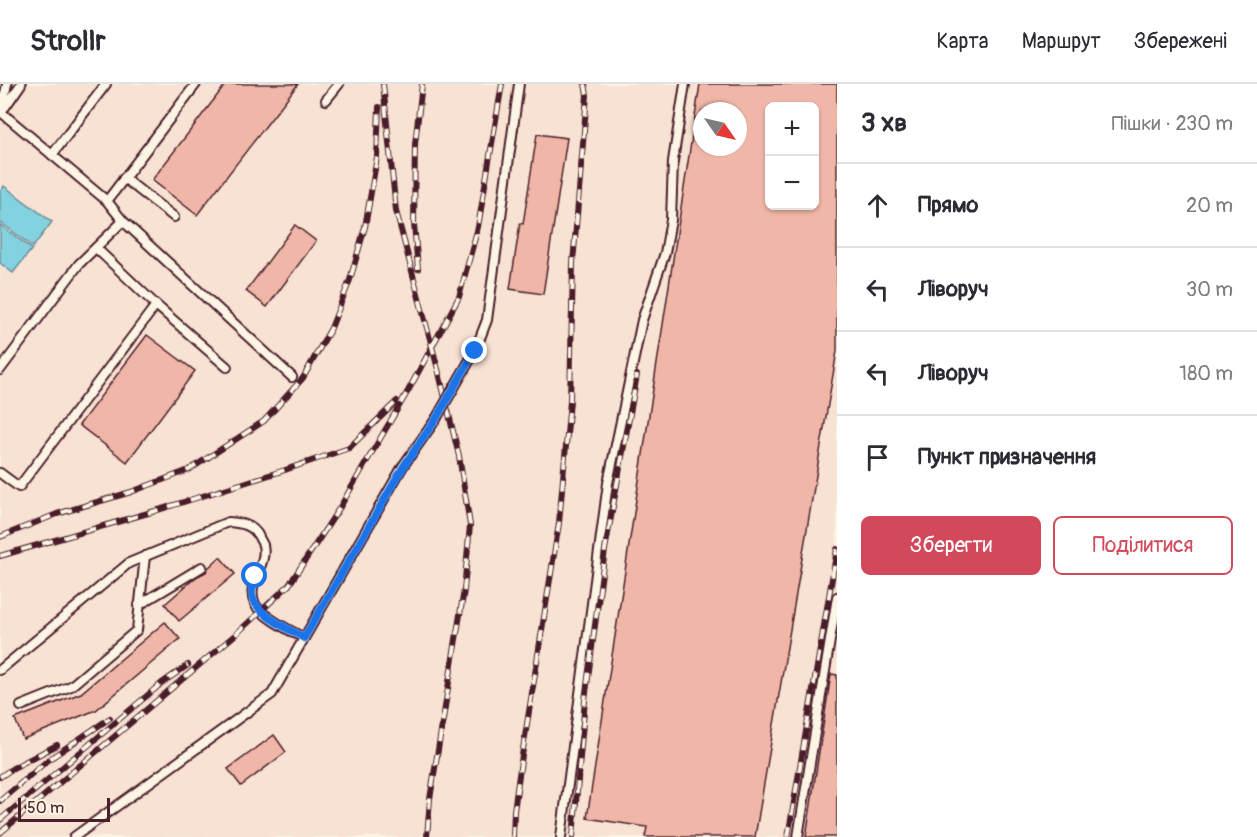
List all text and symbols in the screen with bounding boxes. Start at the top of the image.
text: Strollr [30,24,105,59]
text: Карта [937,28,989,55]
text: Маршрут [1022,28,1101,55]
text: Збережені [1134,28,1227,55]
north arrow [693,102,747,156]
map controls [765,102,819,210]
button: + [765,102,819,156]
text: 3 хв [861,107,907,139]
text: Пішки · 230 m [1111,111,1233,136]
button: − [765,156,819,210]
icon: ahead [861,189,894,222]
text: Прямо [918,191,978,219]
text: 20 m [1186,193,1233,218]
icon: left [861,273,894,306]
text: Ліворуч [918,275,989,303]
text: 30 m [1186,277,1233,302]
route end [461,337,487,363]
icon: left [861,357,894,390]
text: Ліворуч [918,359,989,387]
text: 180 m [1179,361,1233,386]
icon: arrive [861,441,894,474]
text: Пункт призначення [918,443,1096,471]
button: Зберегти [861,516,1041,575]
button: Поділитися [1053,516,1233,575]
route start [241,562,267,588]
scale bar [18,795,110,822]
text: 50 m [27,798,64,818]

